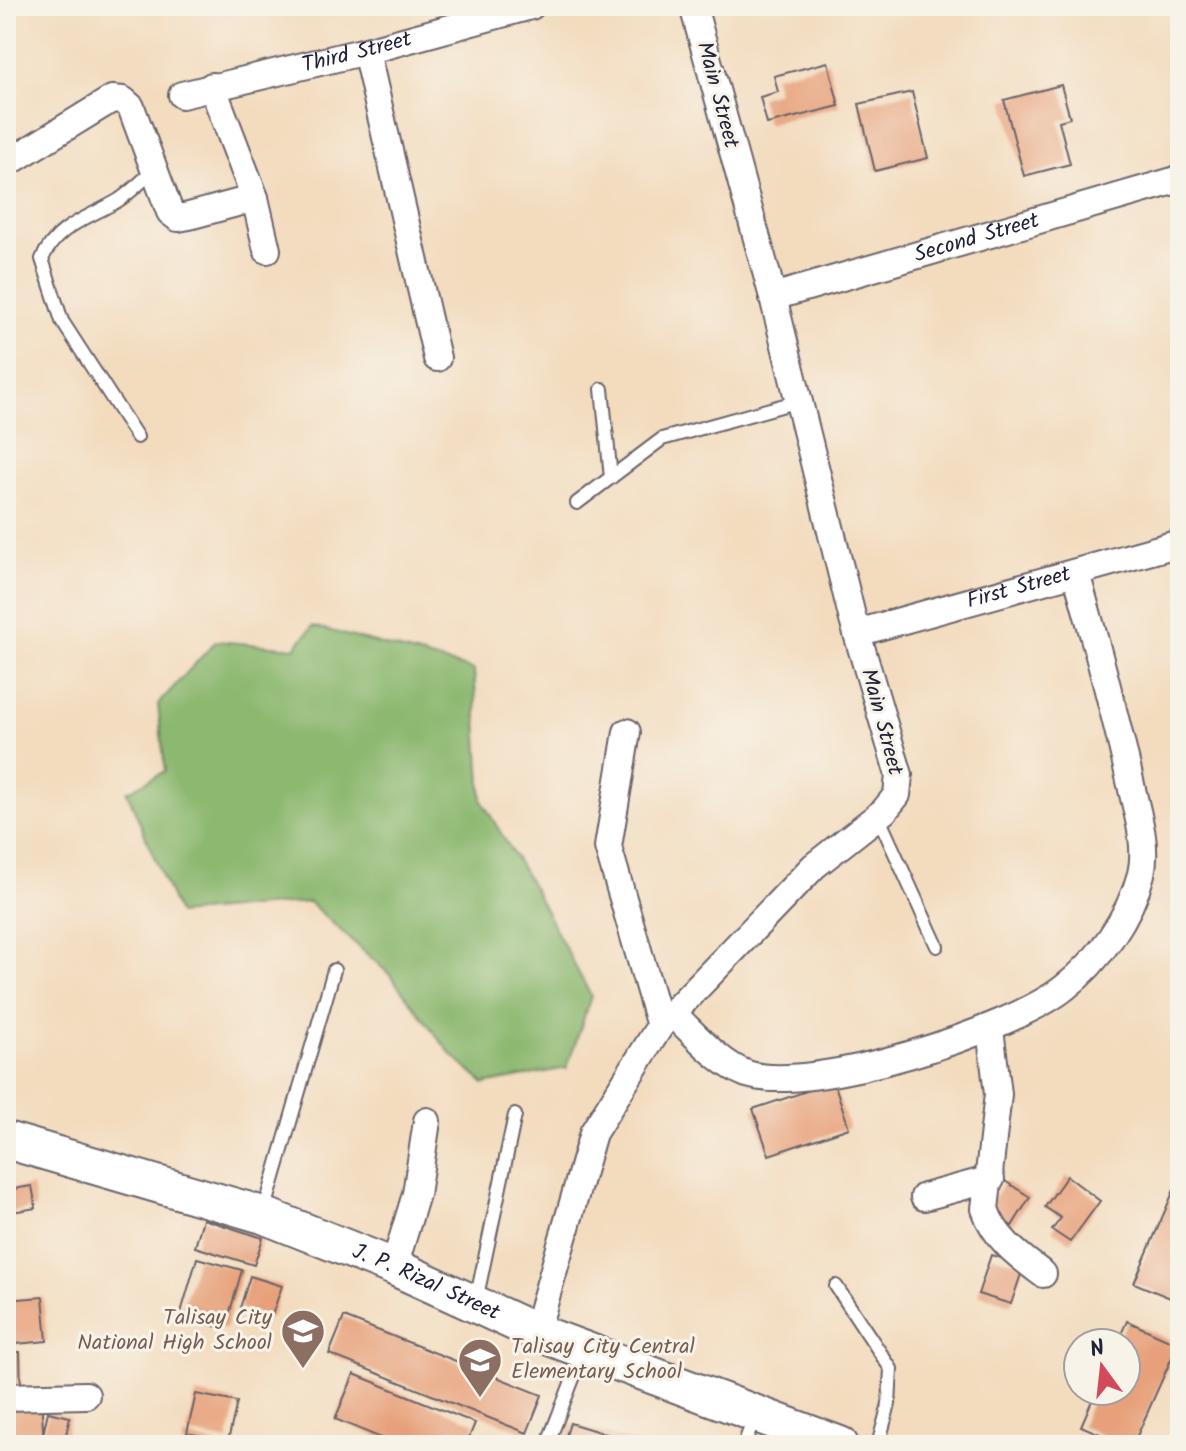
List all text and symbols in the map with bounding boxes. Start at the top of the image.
street label: Third Street [299,22,416,83]
street label: Main Street [686,38,748,153]
street label: Second Street [910,203,1044,273]
street label: First Street [963,557,1075,619]
street label: Main Street [850,665,912,780]
street label: J. P. Rizal Street [347,1235,506,1331]
place label: Talisay City National High School [77,1301,273,1361]
school or university icon: Talisay City National High School [279,1307,327,1370]
north arrow [1062,1327,1142,1407]
place label: Talisay City Central Elementary School [511,1330,696,1390]
text: N [1086,1331,1109,1369]
school or university icon: Talisay City Central Elementary School [456,1336,504,1399]

